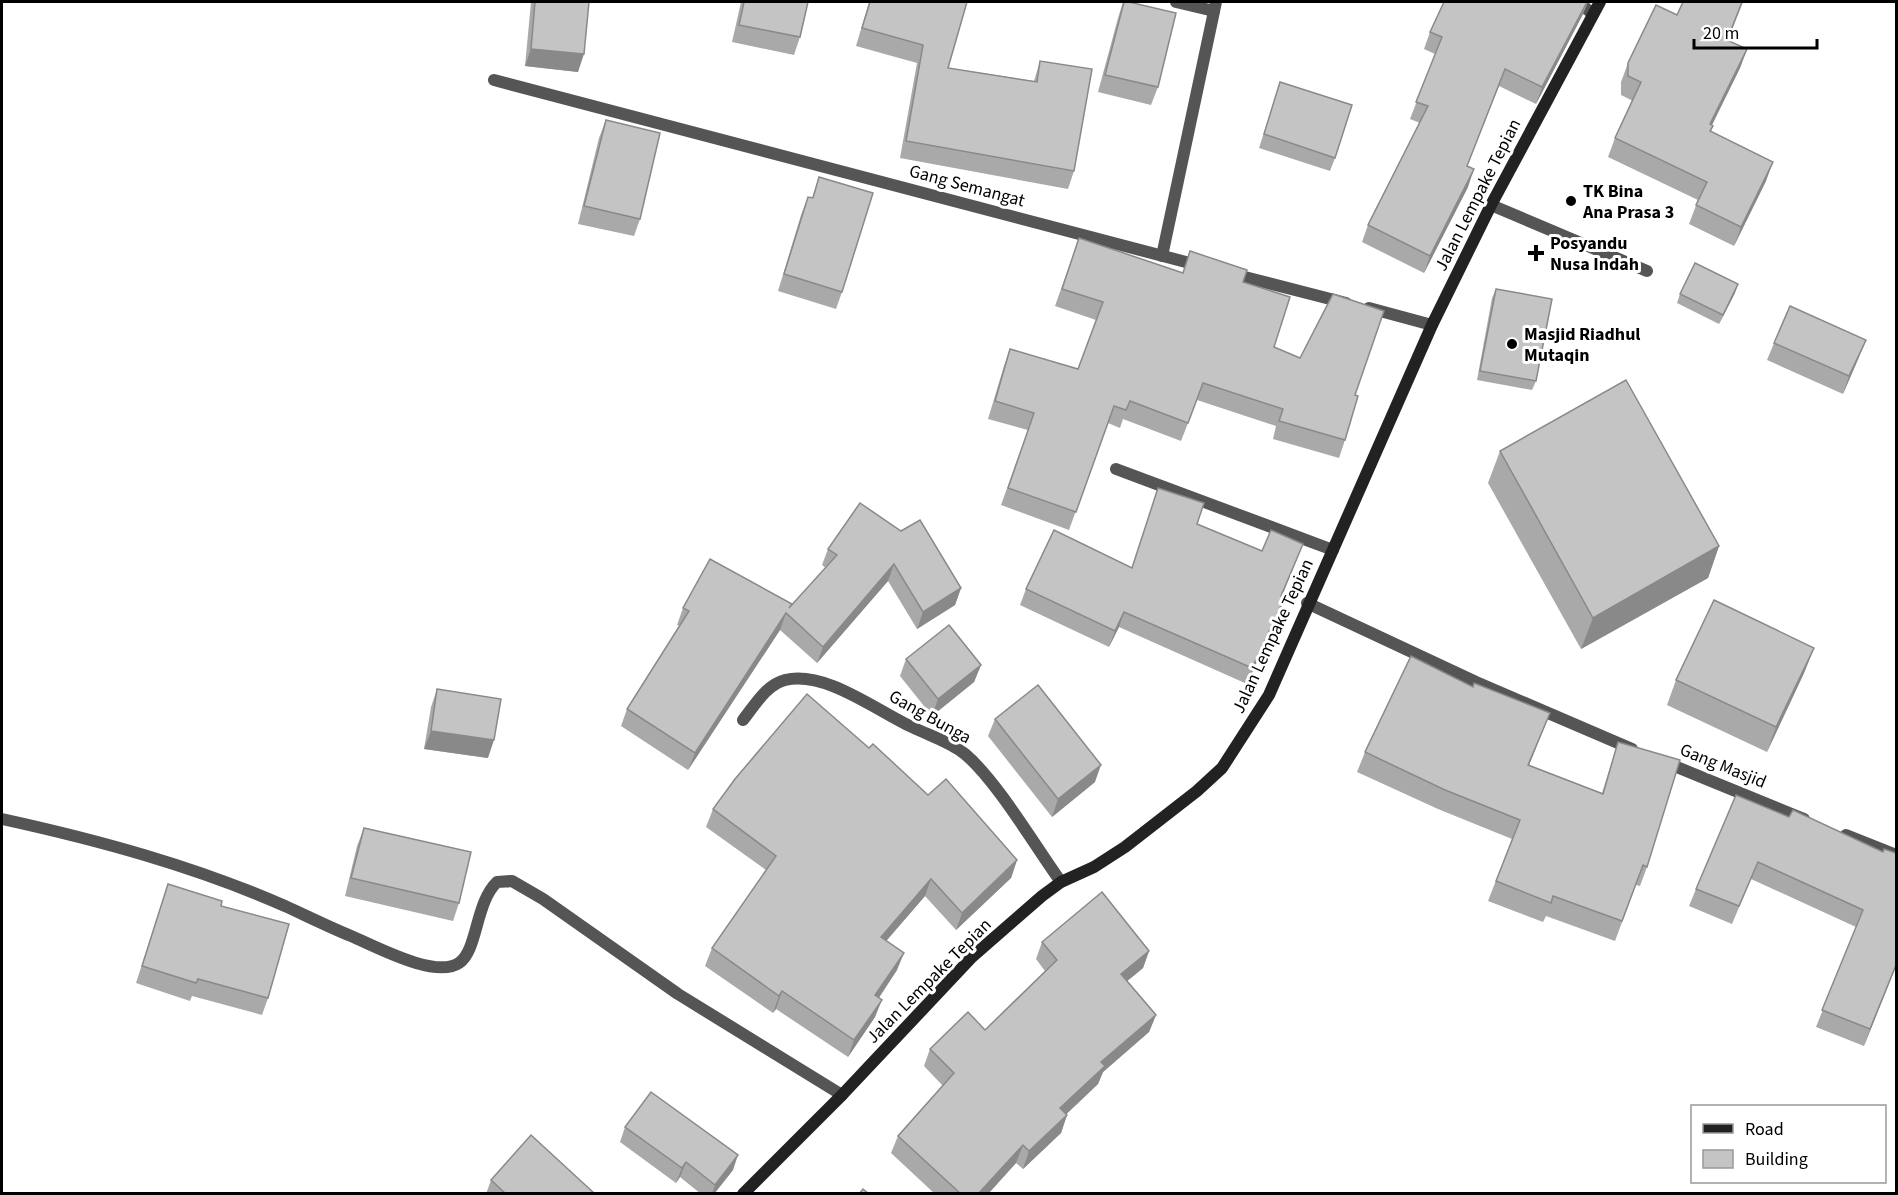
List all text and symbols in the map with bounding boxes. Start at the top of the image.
scale bar [1694,12,1817,50]
text: 20 m [1703,21,1739,46]
street label: Jalan Lempake Tepian [1429,115,1527,275]
street label: Gang Semangat [906,159,1028,213]
place label: TK Bina Ana Prasa 3 [1582,179,1674,225]
marker: TK Bina Ana Prasa 3 [1564,194,1578,208]
place label: Posyandu Nusa Indah [1550,231,1639,277]
marker: Posyandu Nusa Indah [1527,244,1545,262]
place label: Masjid Riadhul Mutaqin [1524,322,1641,368]
marker: Masjid Riadhul Mutaqin [1505,337,1519,351]
street label: Jalan Lempake Tepian [1226,555,1320,717]
street label: Gang Bunga [884,684,976,750]
street label: Gang Masjid [1676,737,1770,795]
street label: Jalan Lempake Tepian [861,913,997,1049]
legend [1691,1105,1886,1183]
text: Road [1745,1117,1784,1142]
text: Building [1745,1147,1808,1172]

